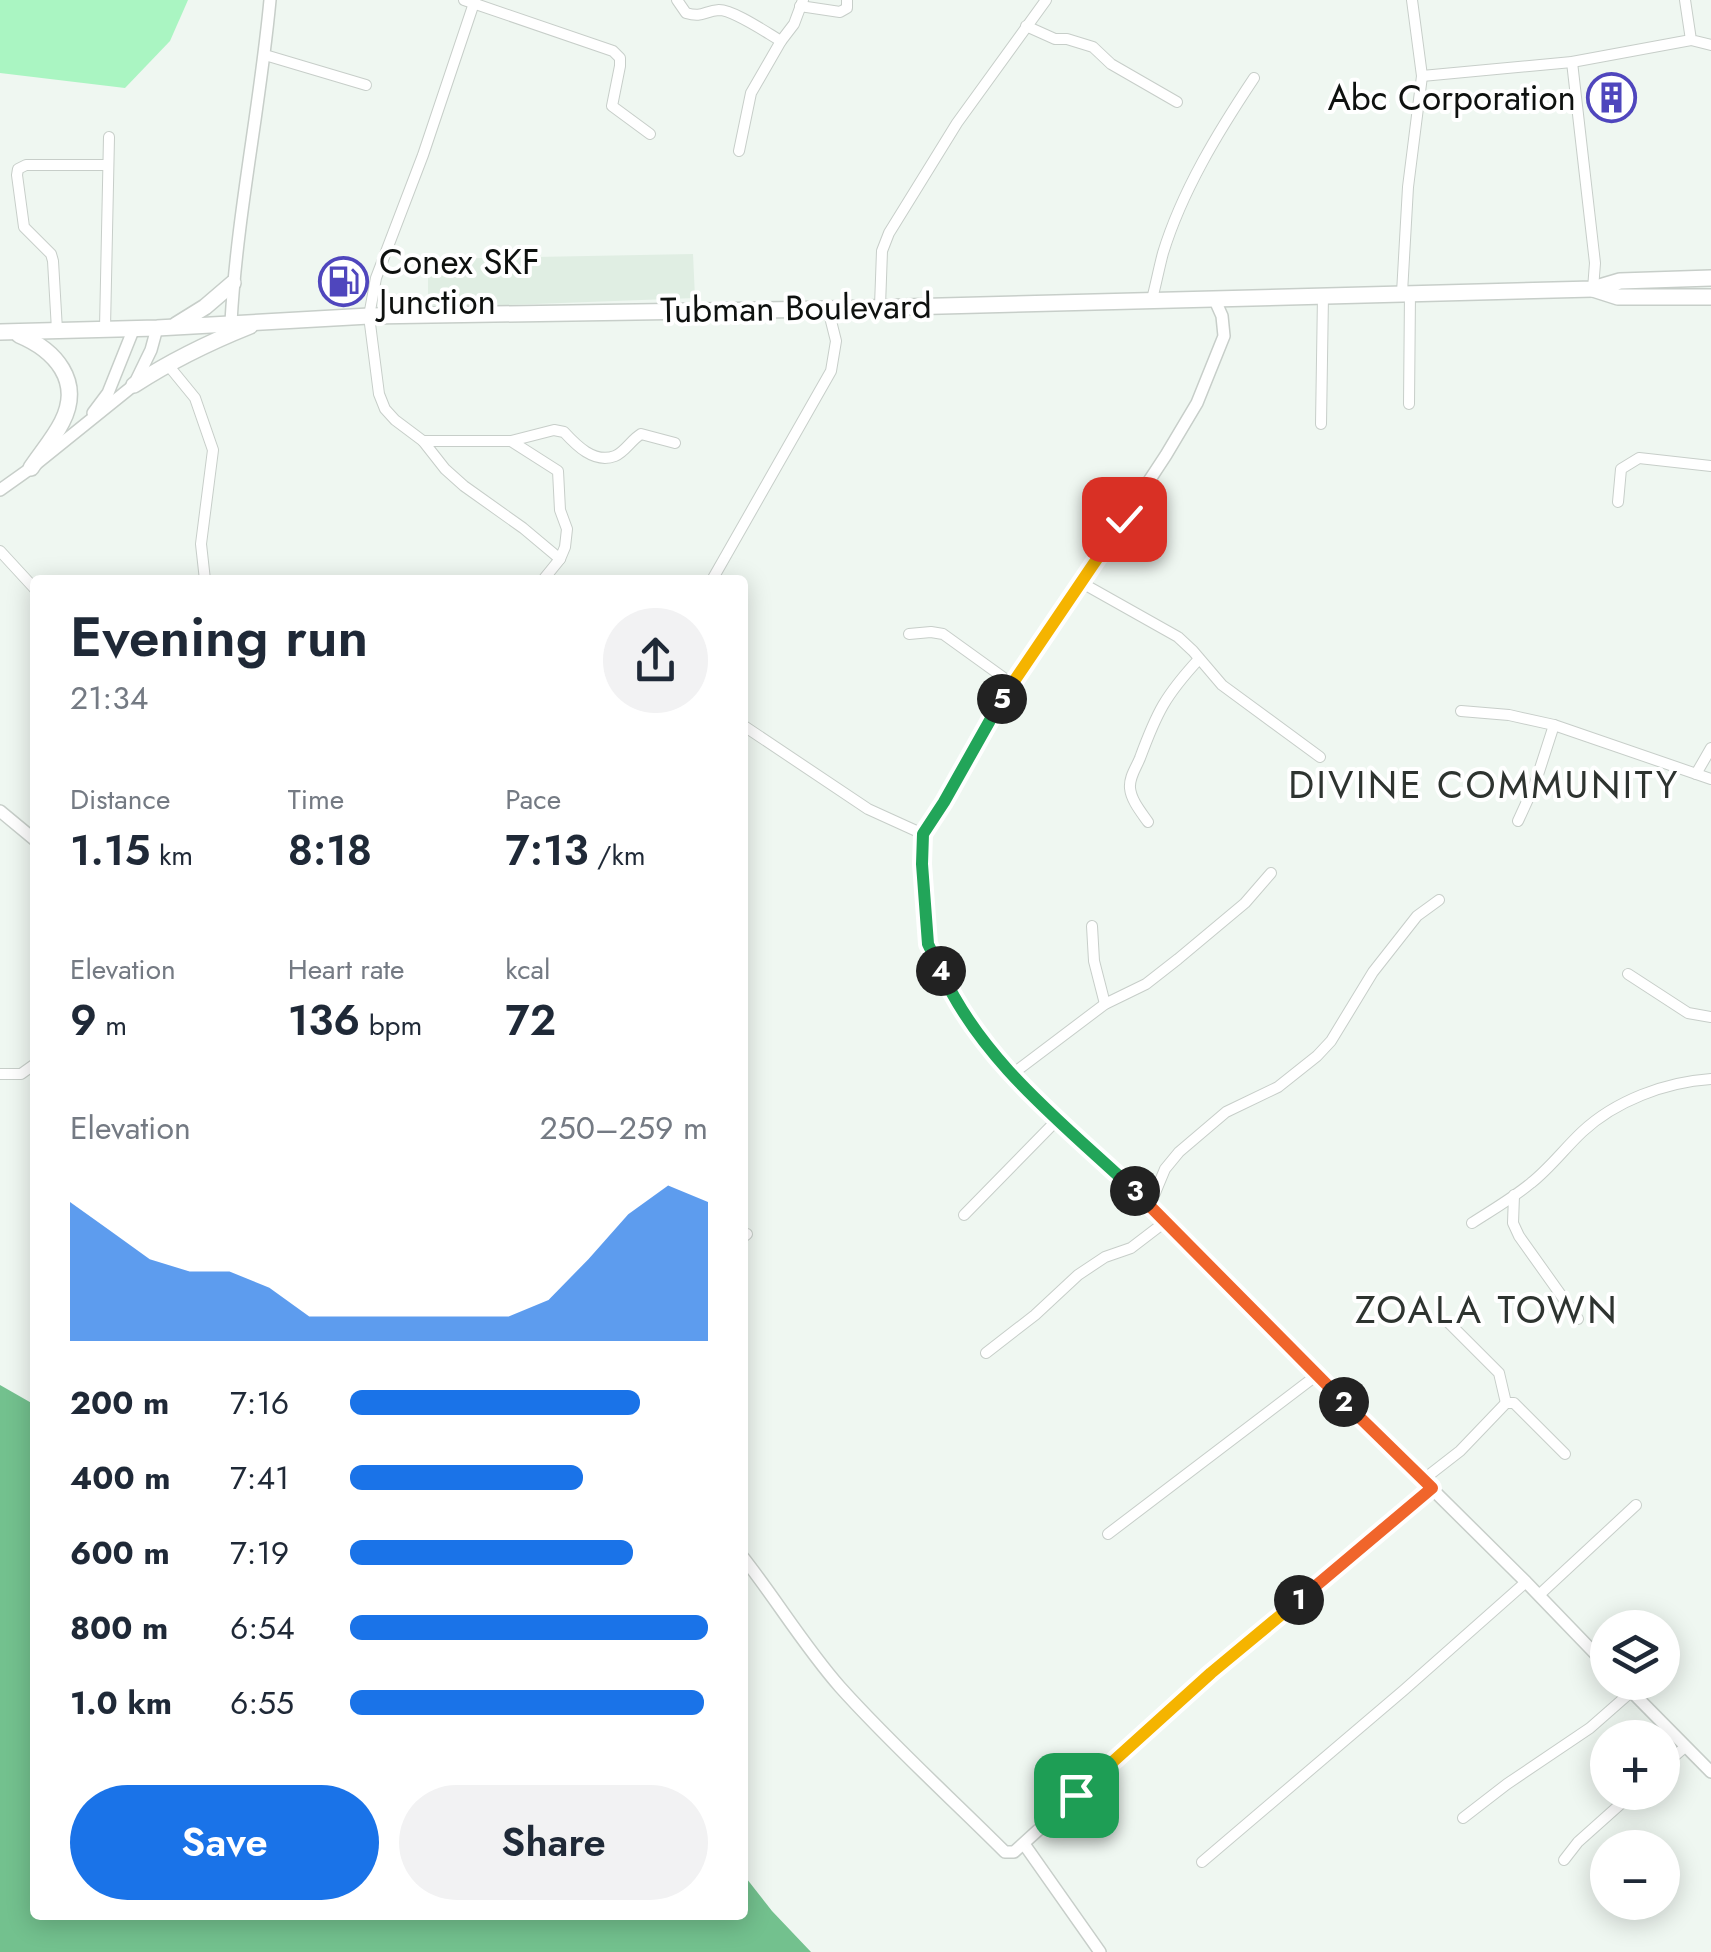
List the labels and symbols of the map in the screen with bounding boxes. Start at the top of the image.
building icon: Abc Corporation [1585,72,1637,124]
place label: Abc Corporation [1328,73,1576,123]
place label: Conex SKF Junction [375,237,540,327]
fuel station icon: Conex SKF Junction [318,256,370,308]
street label: Tubman Boulevard [660,281,932,335]
pin [1082,477,1167,562]
pin: 5 [977,674,1027,724]
district label: DIVINE COMMUNITY [1288,757,1680,812]
pin: 4 [916,946,966,996]
pin: 3 [1110,1166,1160,1216]
district label: ZOALA TOWN [1355,1282,1619,1337]
pin: 2 [1319,1377,1369,1427]
pin: 1 [1274,1575,1324,1625]
pin [1034,1753,1119,1838]

